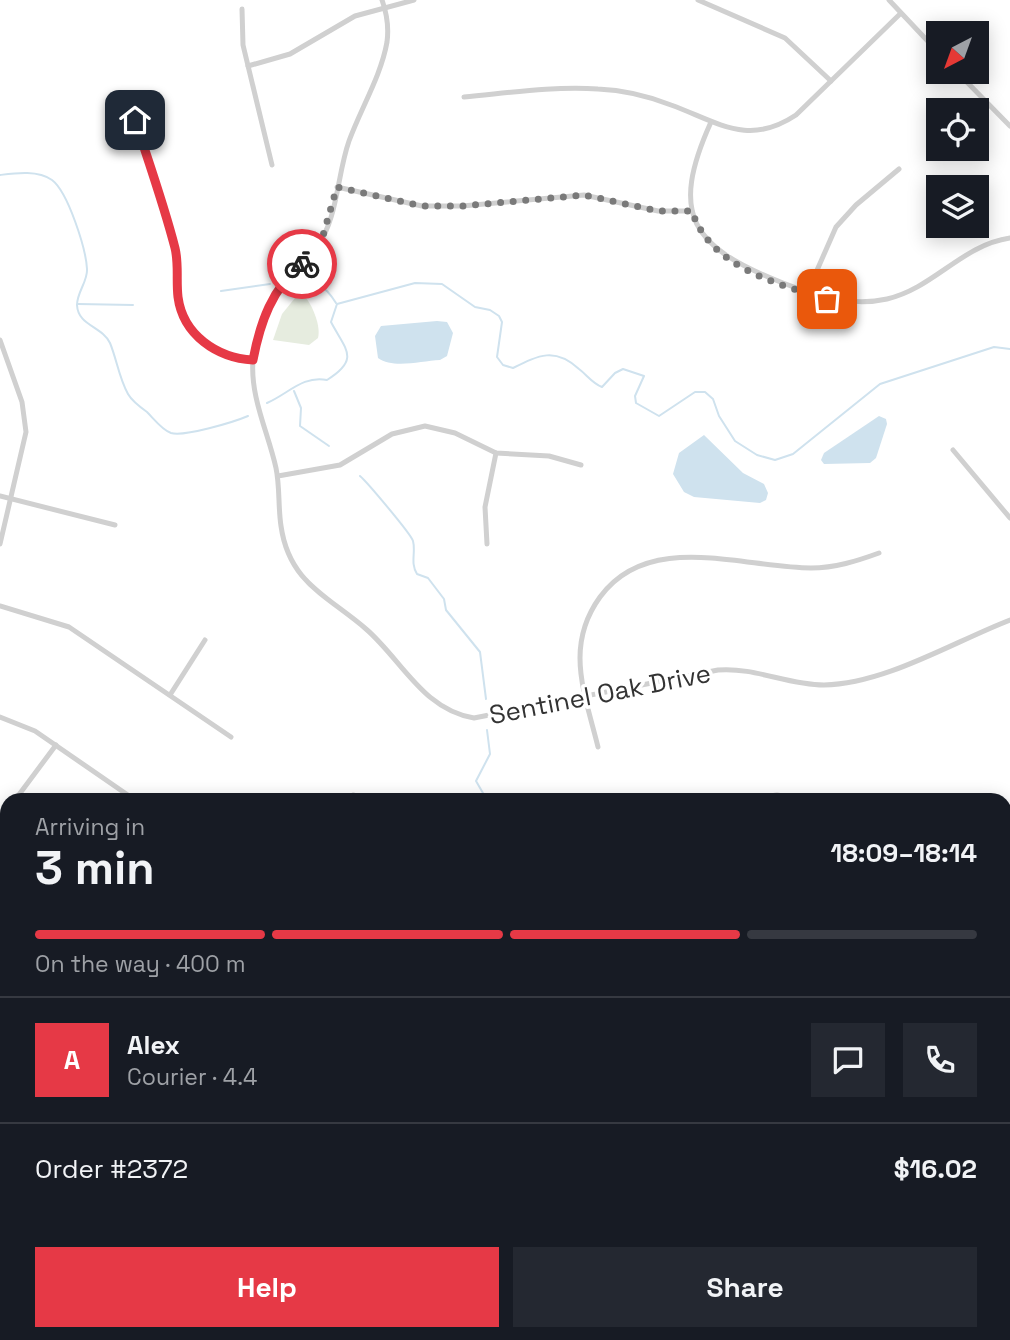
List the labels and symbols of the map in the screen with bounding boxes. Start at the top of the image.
north arrow [926,21,989,84]
pin [105,90,165,150]
courier [267,229,337,299]
pin [797,269,857,329]
street label: Sentinel Oak Drive [486,656,714,732]

